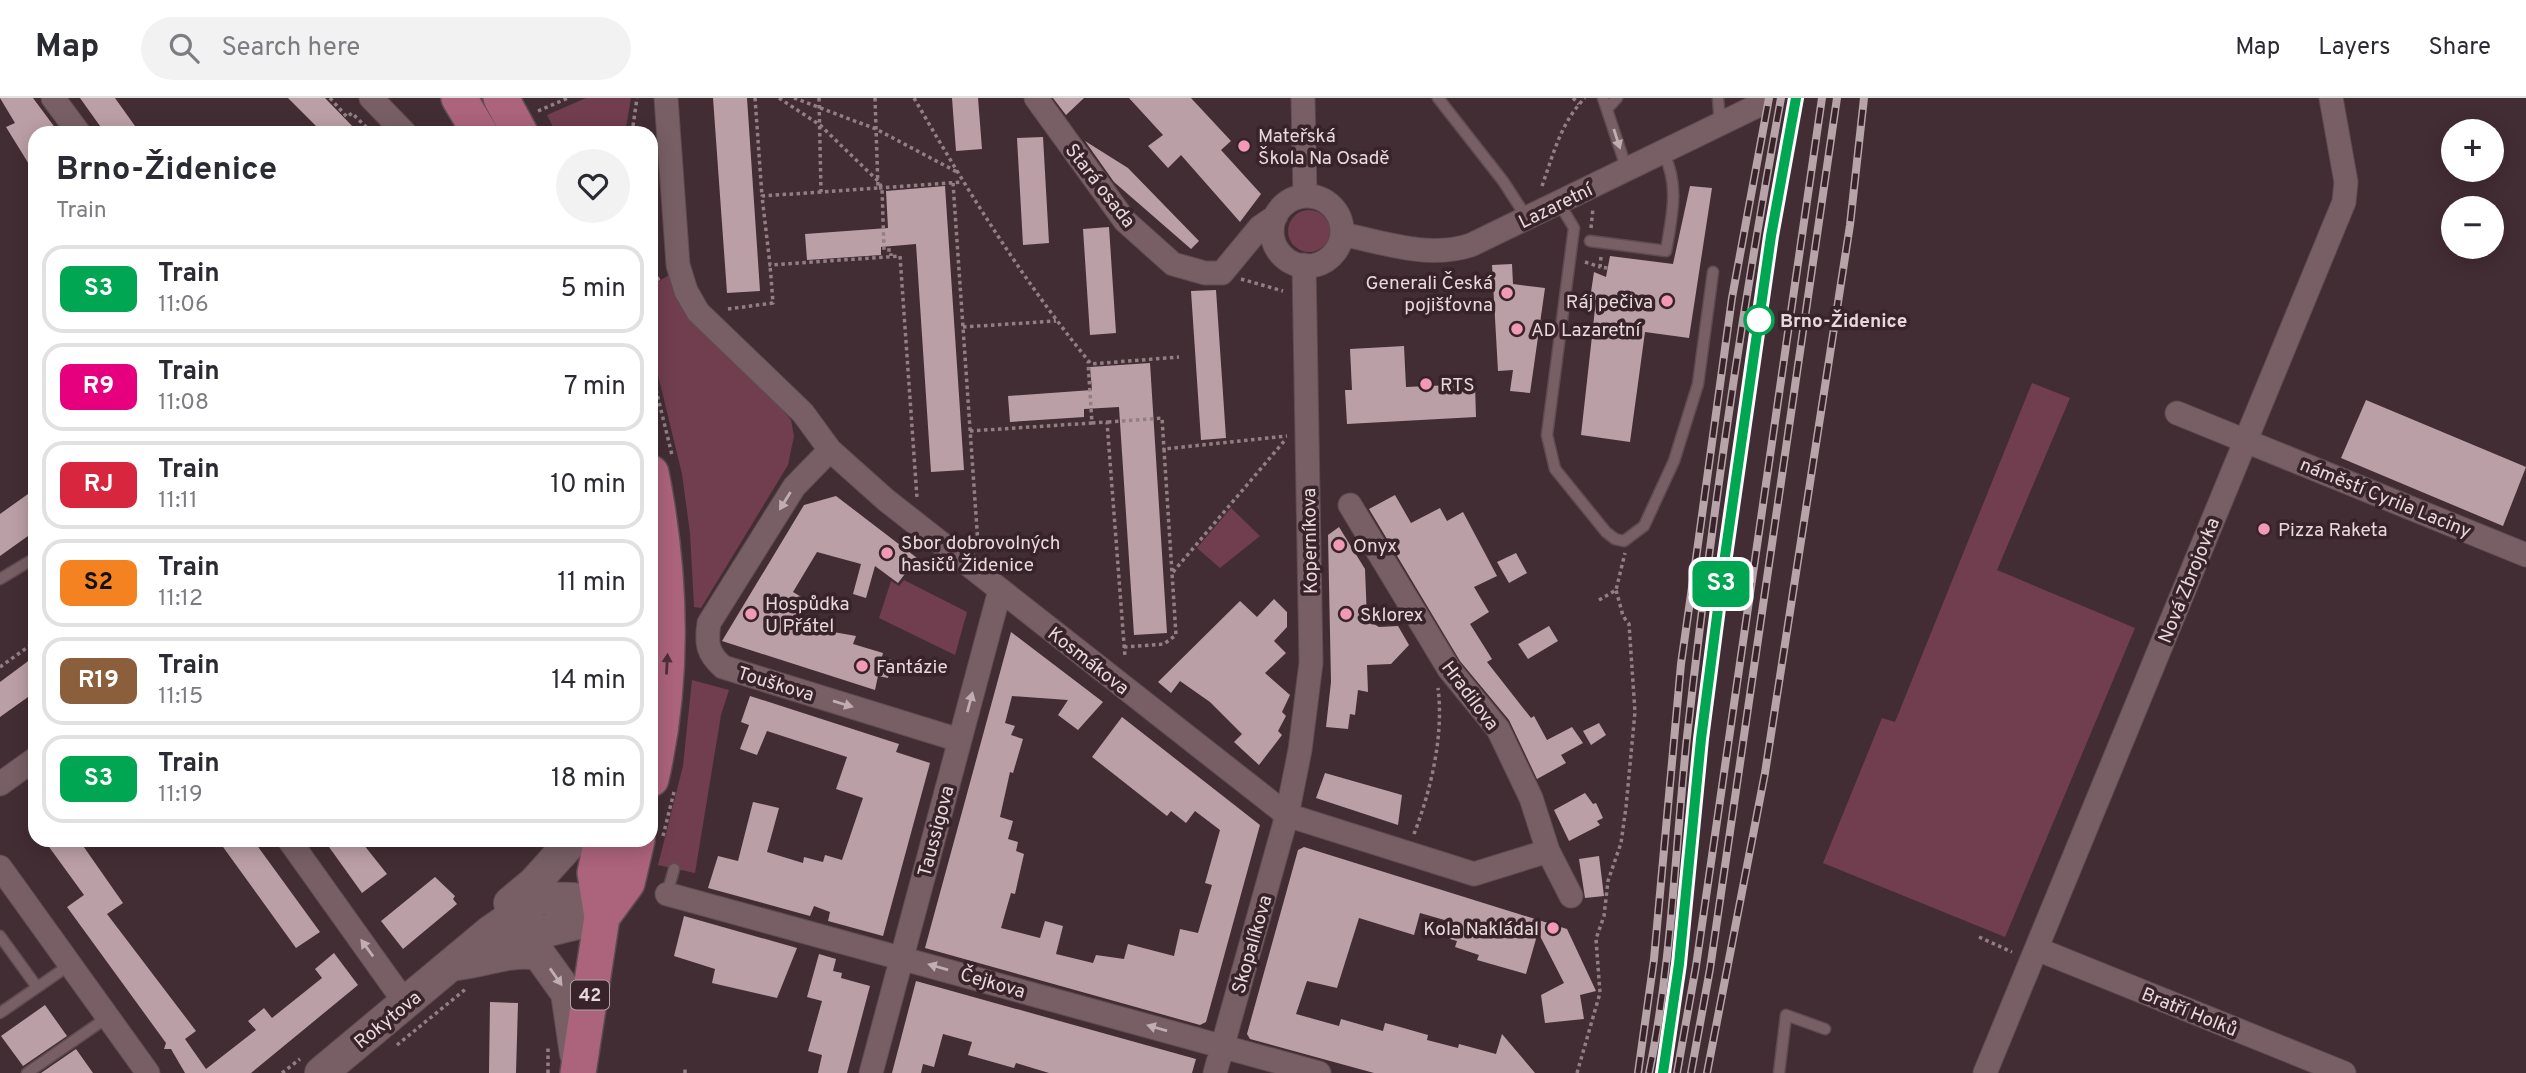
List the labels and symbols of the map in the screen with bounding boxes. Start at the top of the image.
place label: Mateřská Škola Na Osadě [1258,125,1390,171]
one-way arrow [1612,129,1623,150]
marker: Mateřská Škola Na Osadě [1236,138,1252,154]
street label: Stará osada [1059,139,1140,233]
street label: Lazaretní [1515,178,1599,235]
place label: Generali Česká pojišťovna [1365,271,1493,318]
marker: Generali Česká pojišťovna [1499,285,1515,301]
place label: Ráj pečiva [1566,291,1653,315]
marker: Ráj pečiva [1659,293,1675,309]
marker: Brno-Židenice [1744,305,1774,335]
place label: Brno-Židenice [1780,309,1907,334]
place label: AD Lazaretní [1531,319,1642,343]
marker: AD Lazaretní [1509,321,1525,337]
place label: RTS [1440,374,1475,398]
marker: RTS [1418,376,1434,392]
street label: náměstí Cyrila Laciny [2296,454,2474,544]
street label: Koperníkova [1298,488,1324,594]
one-way arrow [779,491,792,511]
street label: Nová Zbrojovka [2154,514,2226,647]
place label: Pizza Raketa [2278,519,2387,543]
marker: Pizza Raketa [2256,521,2272,537]
place label: Sbor dobrovolných hasičů Židenice [901,532,1060,578]
place label: Onyx [1353,535,1397,559]
marker: Onyx [1331,537,1347,553]
marker: Sbor dobrovolných hasičů Židenice [879,545,895,561]
line badge: S3 [1690,561,1752,607]
place label: Hospůdka U Přátel [765,593,850,639]
place label: Sklorex [1360,604,1424,628]
marker: Hospůdka U Přátel [743,606,759,622]
marker: Sklorex [1338,606,1354,622]
street label: Kosmákova [1042,622,1133,701]
one-way arrow [662,652,673,674]
place label: Fantázie [876,656,948,680]
street label: Hradilova [1435,657,1503,736]
marker: Fantázie [854,658,870,674]
street label: Touškova [734,662,817,708]
one-way arrow [965,691,975,712]
one-way arrow [833,700,854,710]
street label: Taussigova [913,783,961,880]
street label: Skopalíkova [1227,892,1278,997]
place label: Kola Nakládal [1423,918,1539,942]
marker: Kola Nakládal [1545,920,1561,936]
one-way arrow [360,939,374,957]
one-way arrow [927,961,949,972]
street label: Čejkova [957,962,1028,1005]
one-way arrow [549,968,563,986]
road number: 42 [571,980,609,1010]
street label: Bratří Holků [2138,983,2241,1043]
street label: Rokytova [350,986,427,1055]
one-way arrow [1146,1023,1167,1033]

